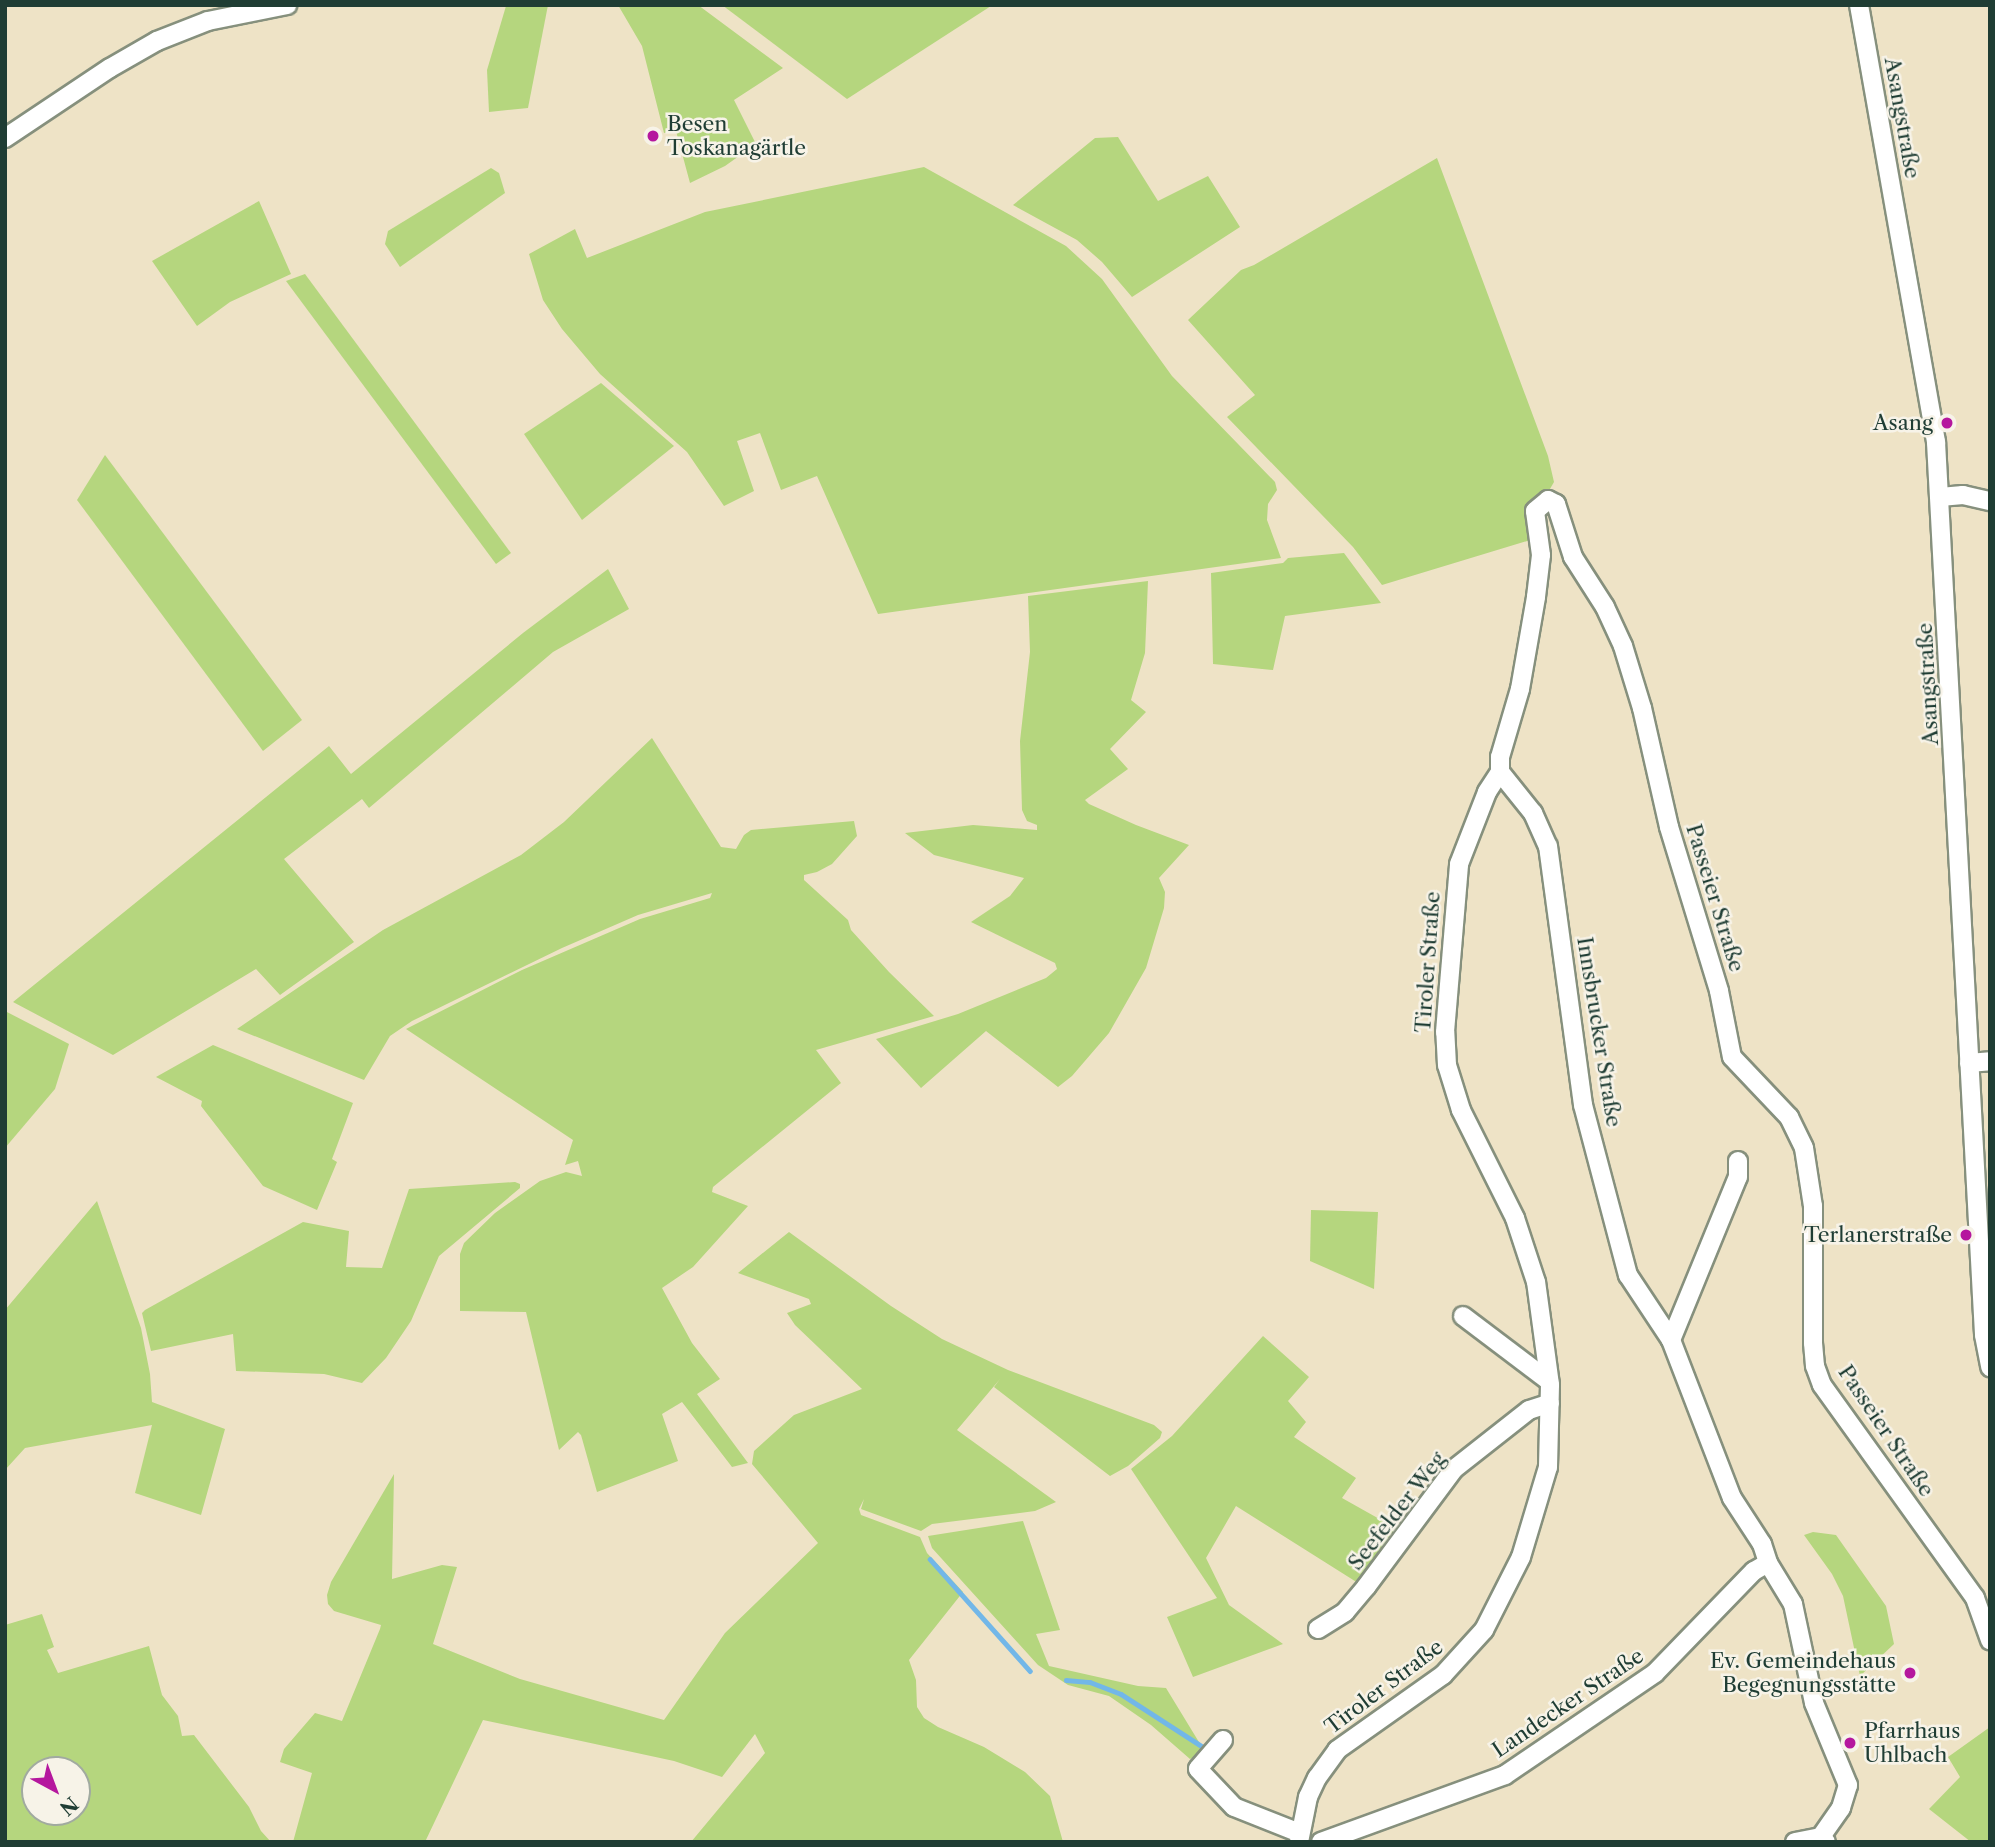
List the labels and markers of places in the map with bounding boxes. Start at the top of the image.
place label: Besen Toskanagärtle [667,111,806,161]
marker: Besen Toskanagärtle [645,128,661,144]
place label: Asang [1873,410,1933,436]
marker: Asang [1939,415,1955,431]
place label: Terlanerstraße [1804,1222,1952,1248]
marker: Terlanerstraße [1958,1227,1974,1243]
place label: Ev. Gemeindehaus Begegnungsstätte [1710,1648,1896,1698]
marker: Ev. Gemeindehaus Begegnungsstätte [1902,1665,1918,1681]
place label: Pfarrhaus Uhlbach [1864,1718,1960,1768]
marker: Pfarrhaus Uhlbach [1842,1735,1858,1751]

